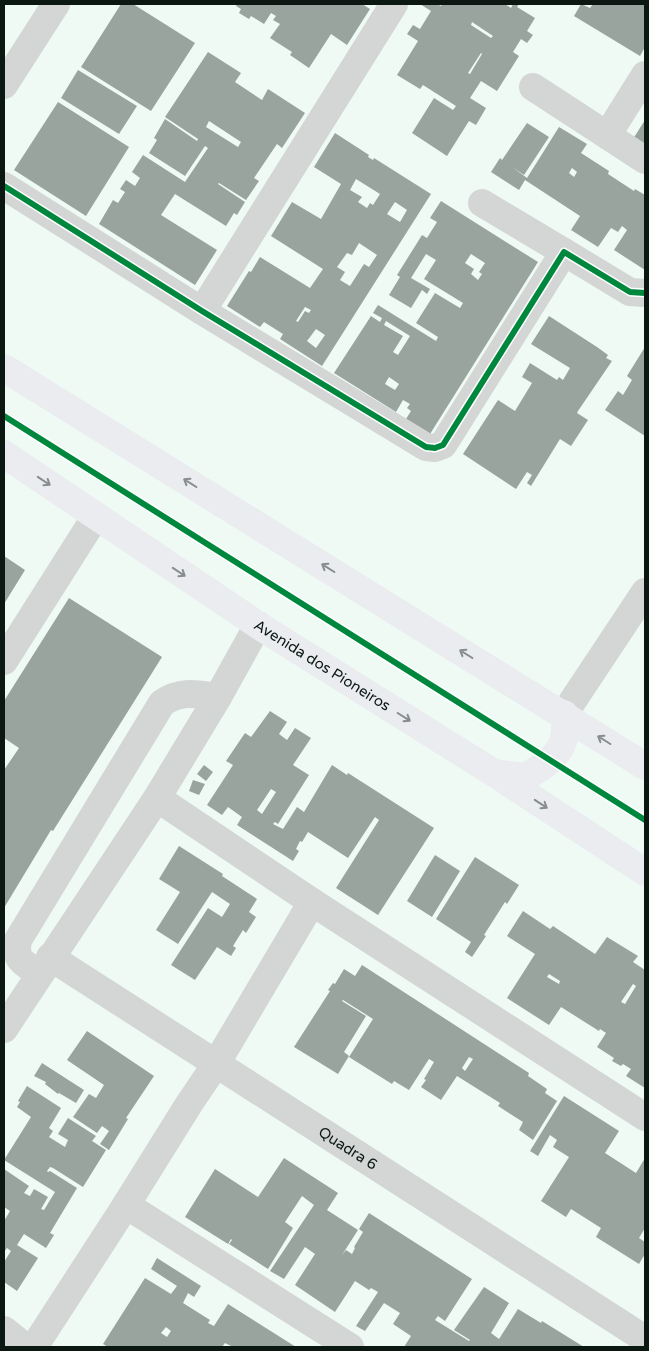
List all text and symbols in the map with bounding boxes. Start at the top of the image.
one-way arrow [37,476,51,486]
one-way arrow [183,478,197,488]
one-way arrow [321,563,335,574]
one-way arrow [172,567,186,577]
street label: Avenida dos Pioneiros [251,616,394,715]
one-way arrow [460,648,474,658]
one-way arrow [396,712,410,722]
one-way arrow [598,734,612,744]
one-way arrow [533,799,547,809]
street label: Quadra 6 [315,1123,381,1174]

